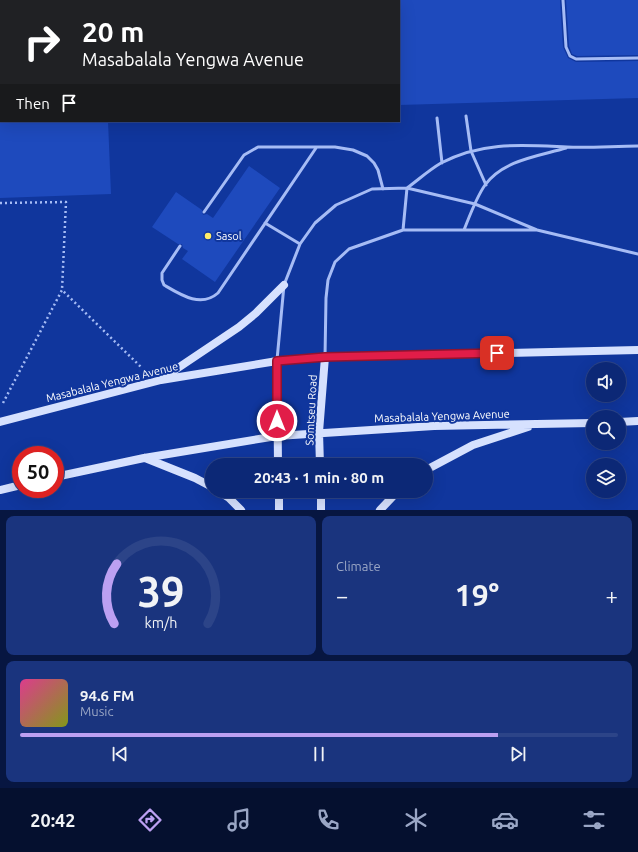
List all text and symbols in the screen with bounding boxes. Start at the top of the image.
icon: right [16,16,68,68]
text: 20 m [82,16,144,47]
text: Masabalala Yengwa Avenue [82,49,304,69]
icon: arrive [58,92,80,114]
text: Then [16,95,50,112]
place label: Sasol [216,230,242,242]
marker: Sasol [203,231,213,241]
pin [480,336,514,370]
icon: arrive [486,342,508,364]
street label: Masabalala Yengwa Avenue [45,360,179,404]
map controls [586,362,626,498]
button: sound [586,362,626,402]
street label: Somtseu Road [303,374,319,446]
position arrow [256,400,298,442]
street label: Masabalala Yengwa Avenue [374,408,510,424]
button: search [586,410,626,450]
speed limit sign: 50 [12,446,64,498]
button: layers [586,458,626,498]
text: 20:43 · 1 min · 80 m [254,469,384,486]
text: Climate [336,559,381,573]
text: 39 [138,567,184,614]
text: 19° [455,578,499,612]
text: − [336,583,348,608]
text: + [606,583,618,608]
text: km/h [145,614,177,630]
text: 94.6 FM [80,687,134,704]
text: Music [80,704,114,718]
icon: previous [109,743,131,765]
icon: pause [308,743,330,765]
icon: next [507,743,529,765]
icon: directions [136,806,164,834]
icon: music [225,806,253,834]
icon: phone [314,806,342,834]
icon: climate [402,806,430,834]
icon: car [491,806,519,834]
icon: filters [580,806,608,834]
text: 20:42 [30,810,75,830]

